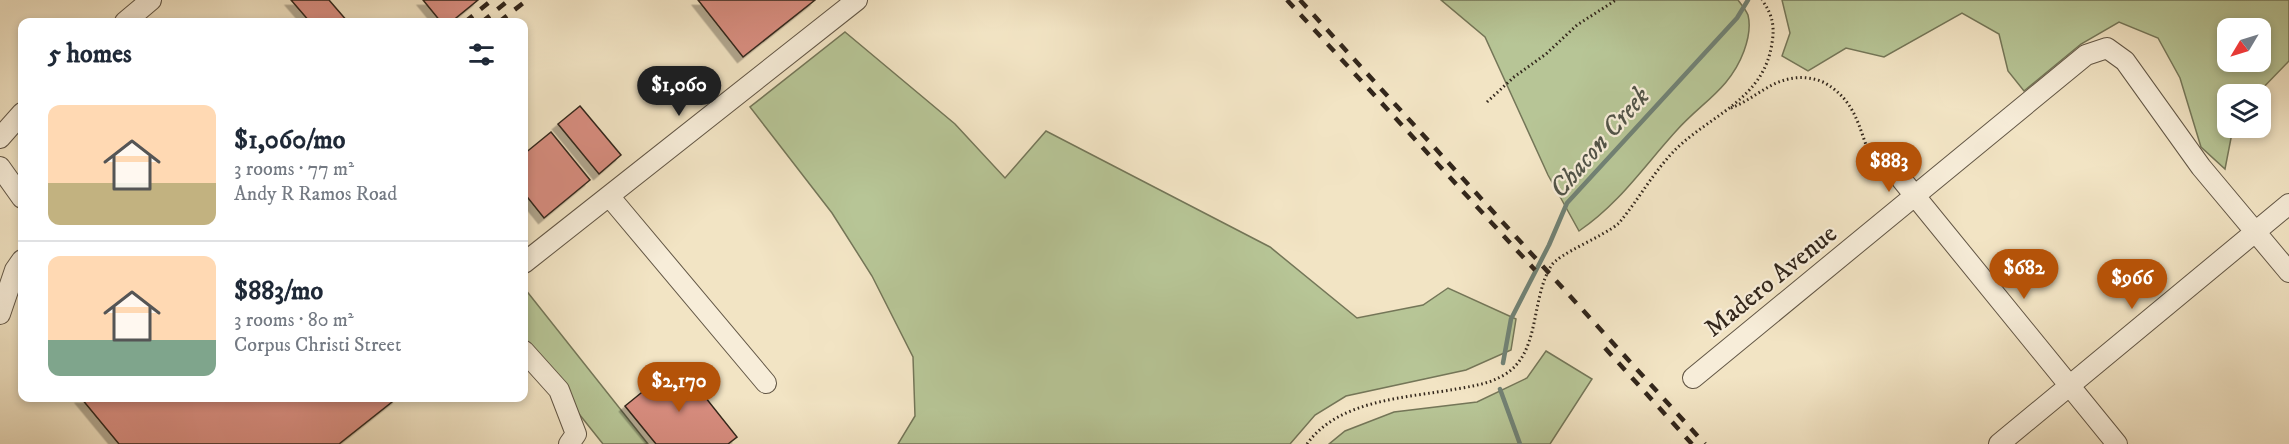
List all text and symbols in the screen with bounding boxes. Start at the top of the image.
north arrow [2217,18,2271,72]
map controls [2217,18,2271,138]
text: 5 homes [48,38,132,71]
icon: filters [465,38,498,71]
pin: $1,060 [630,66,728,117]
text: $1,060 [651,73,707,98]
water label: Chacon Creek [1542,79,1658,205]
button: layers [2217,84,2271,138]
text: $1,060/mo [234,124,345,157]
icon: home [96,129,168,201]
pin: $883 [1853,142,1925,193]
text: $883 [1870,149,1908,174]
text: 3 rooms · 77 m² [234,157,354,182]
text: Andy R Ramos Road [234,182,397,207]
street label: Madero Avenue [1698,218,1844,345]
pin: $682 [1988,249,2060,300]
text: $682 [2003,256,2045,281]
pin: $966 [2096,259,2168,310]
text: $966 [2111,266,2153,291]
text: $883/mo [234,275,323,308]
icon: home [96,280,168,352]
text: 3 rooms · 80 m² [234,308,354,333]
text: Corpus Christi Street [234,333,401,358]
pin: $2,170 [630,362,728,413]
text: $2,170 [652,369,706,394]

